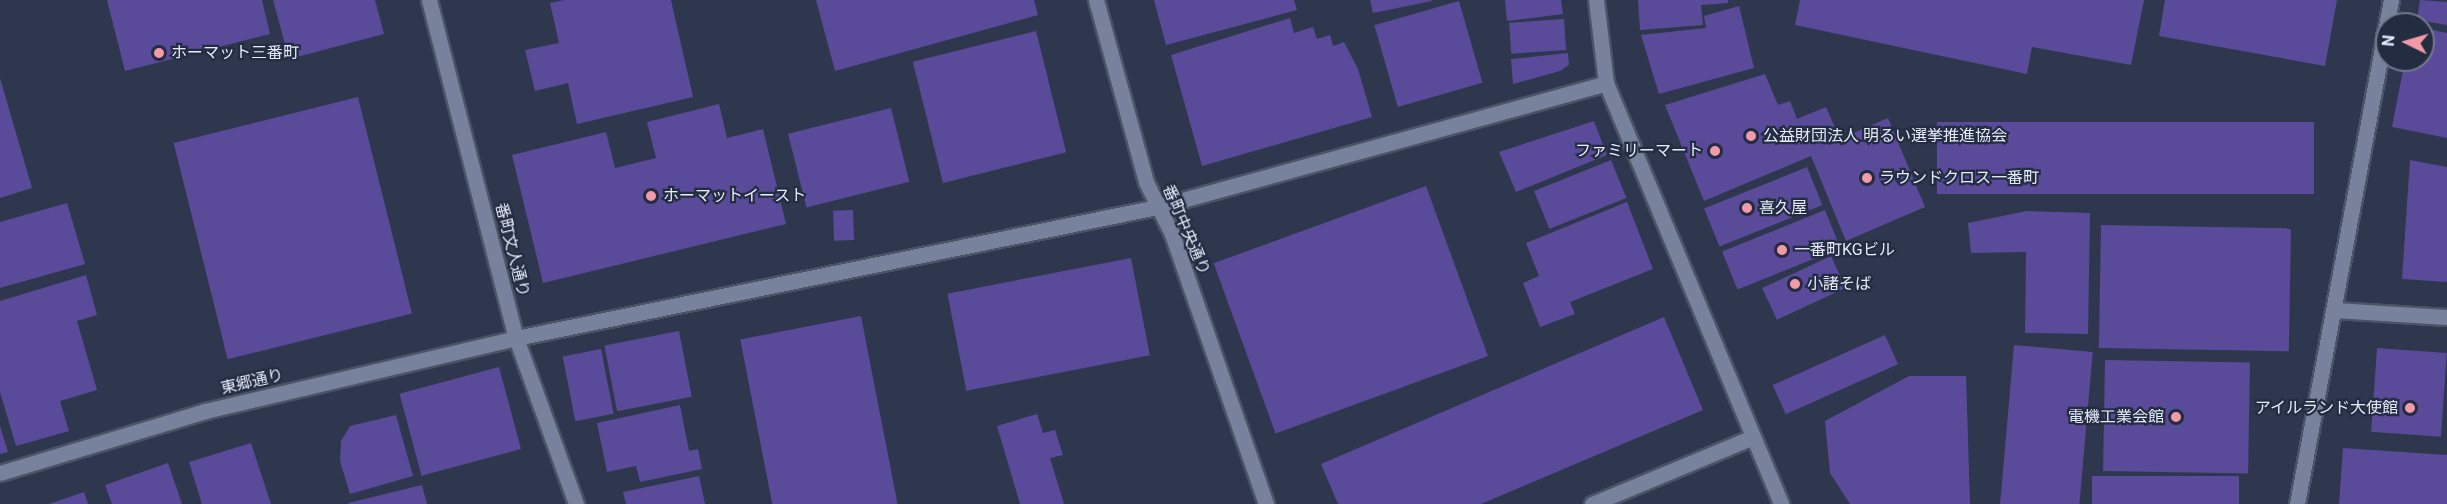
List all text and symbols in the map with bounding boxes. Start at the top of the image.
north arrow [2375,12,2435,72]
text: N [2379,34,2399,47]
place label: ホーマット三番町 [171,43,299,63]
marker: ホーマット三番町 [152,46,166,60]
place label: 公益財団法人 明るい選挙推進協会 [1763,126,2007,146]
marker: 公益財団法人 明るい選挙推進協会 [1744,129,1758,143]
place label: ファミリーマート [1575,141,1703,161]
marker: ファミリーマート [1708,144,1722,158]
place label: ラウンドクロス一番町 [1879,168,2039,188]
marker: ラウンドクロス一番町 [1860,171,1874,185]
street label: 番町中央通り [1158,182,1214,278]
place label: ホーマットイースト [663,186,807,206]
marker: ホーマットイースト [644,189,658,203]
place label: 喜久屋 [1759,198,1807,218]
street label: 番町文人通り [491,201,533,299]
marker: 喜久屋 [1740,201,1754,215]
place label: 一番町KGビル [1794,240,1895,260]
marker: 一番町KGビル [1775,243,1789,257]
place label: 小諸そば [1807,274,1871,294]
marker: 小諸そば [1788,277,1802,291]
street label: 東郷通り [219,365,285,399]
place label: アイルランド大使館 [2254,398,2398,418]
marker: アイルランド大使館 [2403,401,2417,415]
place label: 電機工業会館 [2068,407,2164,427]
marker: 電機工業会館 [2169,410,2183,424]

